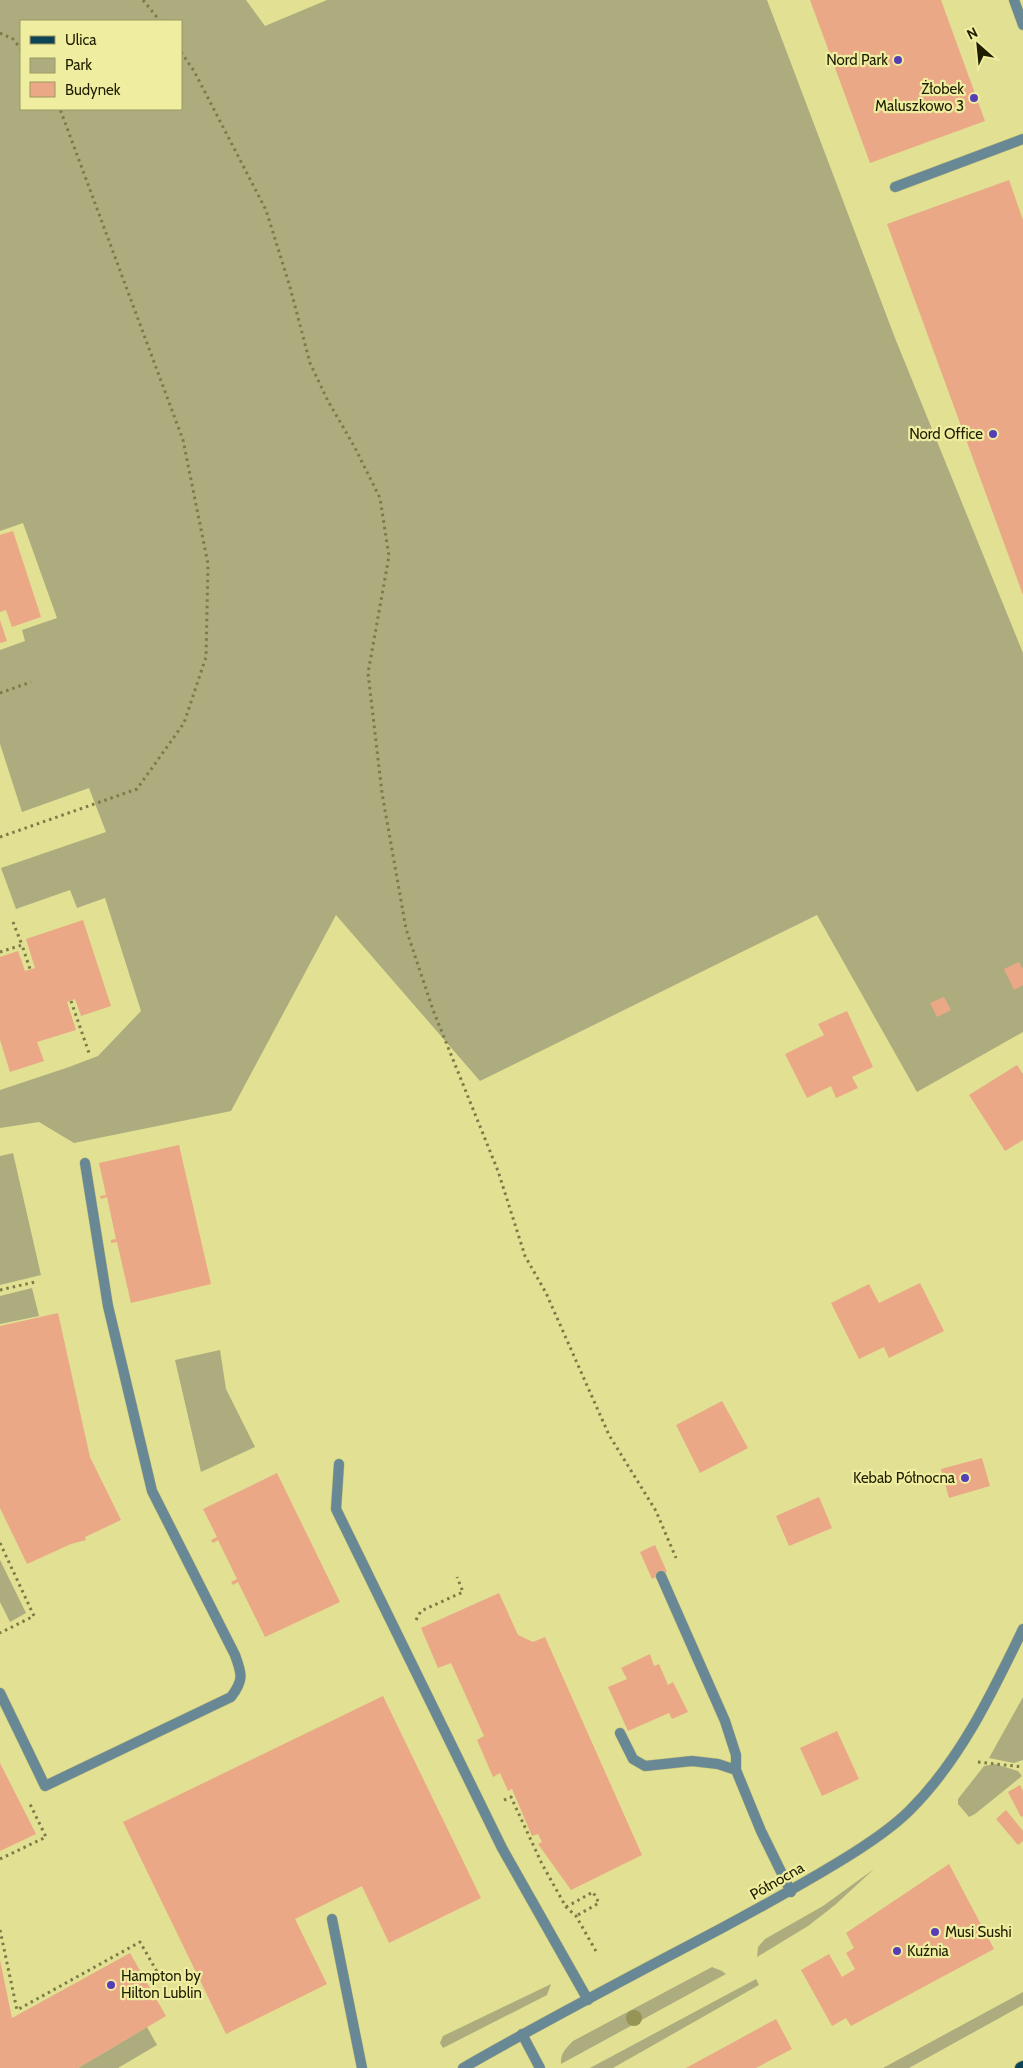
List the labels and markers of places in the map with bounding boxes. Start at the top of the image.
place label: Nord Park [826,51,888,69]
marker: Nord Park [892,54,904,66]
place label: Żłobek Maluszkowo 3 [875,79,964,115]
marker: Żłobek Maluszkowo 3 [968,92,980,104]
place label: Nord Office [909,425,983,443]
marker: Nord Office [987,428,999,440]
place label: Kebab Północna [853,1469,956,1487]
marker: Kebab Północna [959,1472,971,1484]
place label: Musi Sushi [945,1923,1012,1941]
marker: Musi Sushi [929,1926,941,1938]
place label: Kuźnia [907,1942,950,1960]
marker: Kuźnia [891,1945,903,1957]
place label: Hampton by Hilton Lublin [121,1967,202,2002]
marker: Hampton by Hilton Lublin [105,1979,117,1991]

